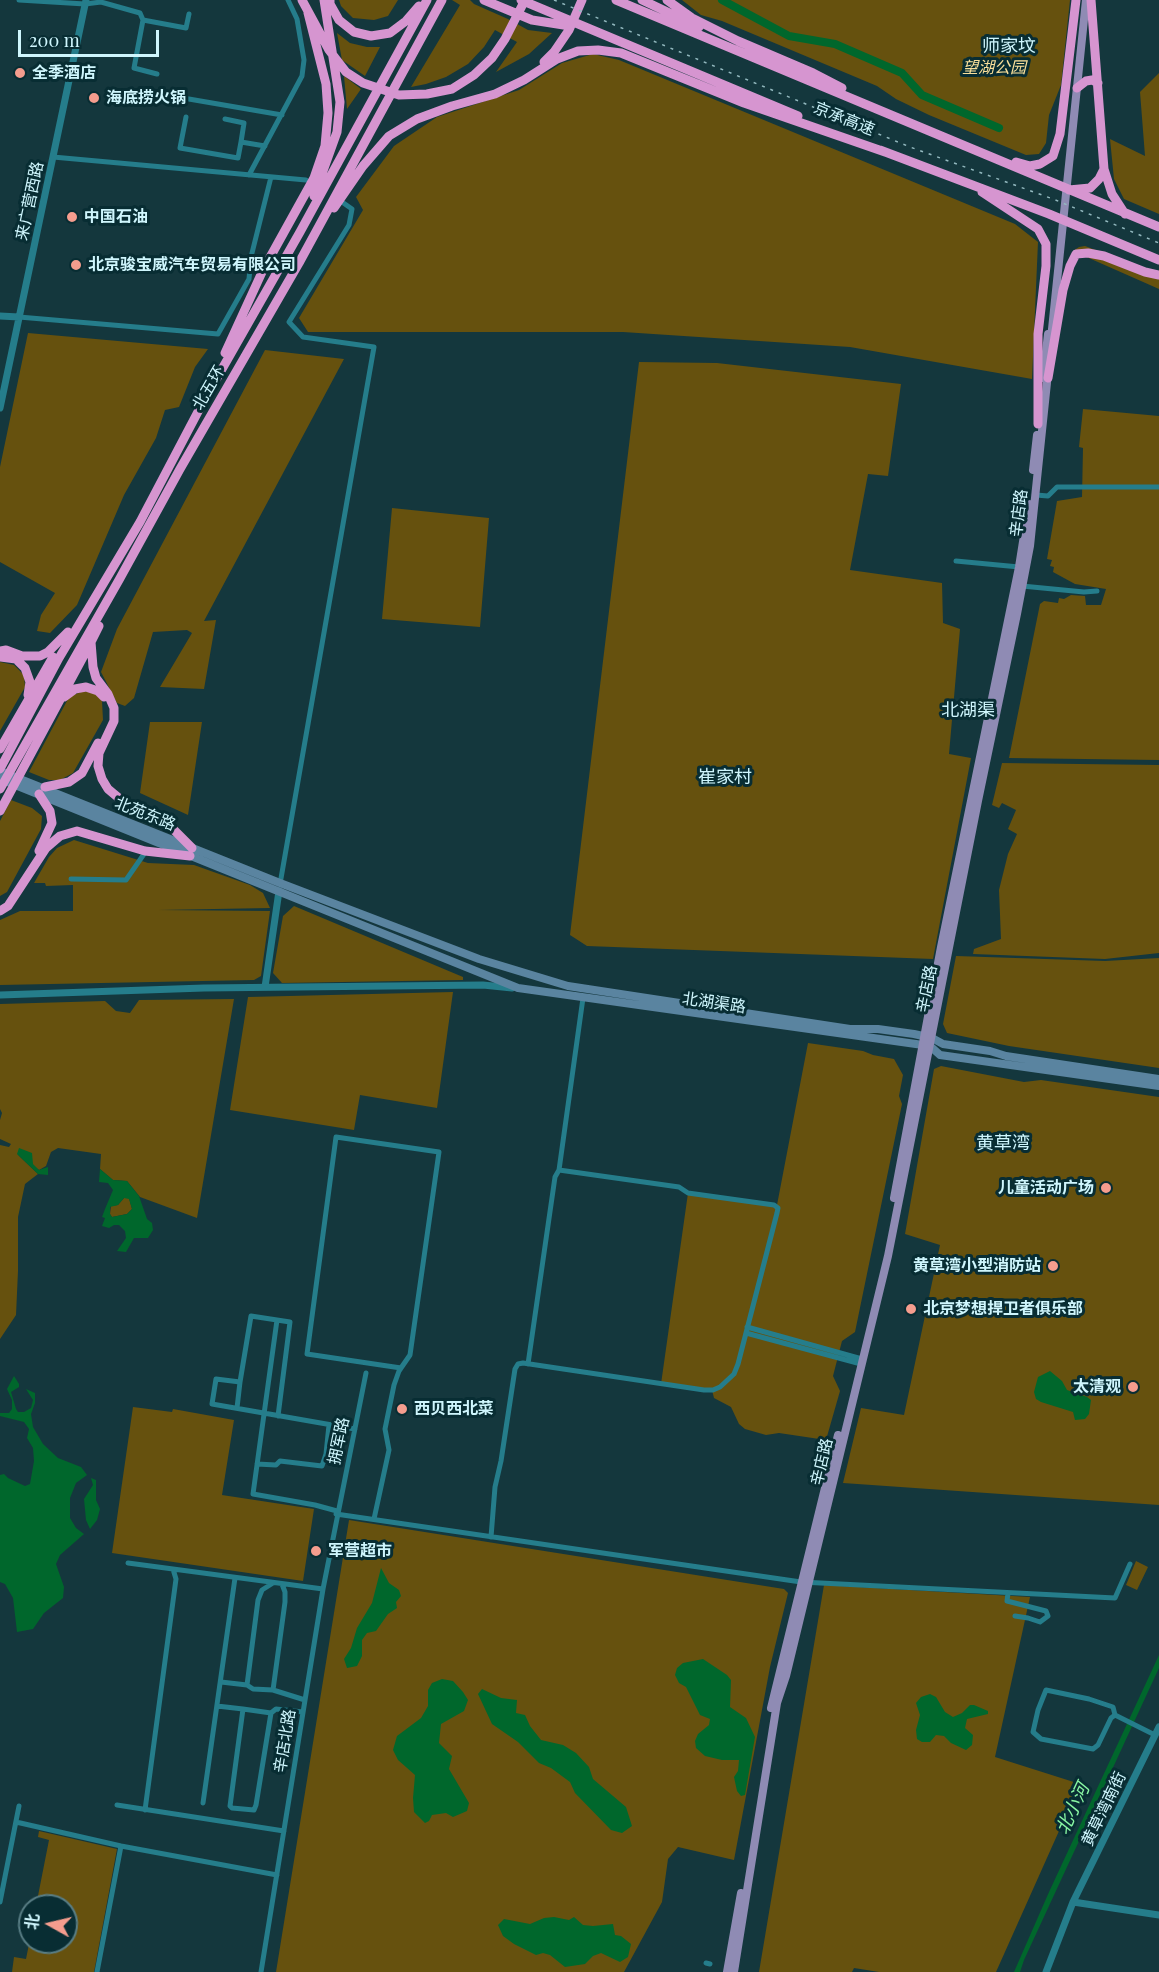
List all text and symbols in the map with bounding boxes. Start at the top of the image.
scale bar [21,18,162,56]
text: 200 m [29,28,80,52]
district label: 师家坟 [982,35,1036,57]
park label: 望湖公园 [962,58,1026,78]
place label: 全季酒店 [32,63,96,83]
marker: 全季酒店 [13,66,27,80]
place label: 海底捞火锅 [106,88,186,108]
marker: 海底捞火锅 [87,91,101,105]
street label: 京承高速 [811,98,877,140]
street label: 来广营西路 [12,160,48,242]
place label: 中国石油 [84,207,148,227]
marker: 中国石油 [65,210,79,224]
place label: 北京骏宝威汽车贸易有限公司 [88,255,296,275]
marker: 北京骏宝威汽车贸易有限公司 [69,258,83,272]
street label: 北五环 [189,362,229,414]
street label: 辛店路 [1007,488,1031,538]
district label: 北湖渠 [941,699,995,721]
district label: 崔家村 [698,766,752,788]
street label: 北苑东路 [112,793,178,835]
street label: 辛店路 [913,964,941,1014]
street label: 北湖渠路 [681,989,747,1017]
district label: 黄草湾 [976,1132,1030,1154]
place label: 儿童活动广场 [998,1178,1094,1198]
marker: 儿童活动广场 [1099,1181,1113,1195]
place label: 黄草湾小型消防站 [913,1256,1041,1276]
marker: 黄草湾小型消防站 [1046,1259,1060,1273]
place label: 北京梦想捍卫者俱乐部 [923,1299,1083,1319]
marker: 北京梦想捍卫者俱乐部 [904,1302,918,1316]
place label: 太清观 [1073,1377,1121,1397]
marker: 太清观 [1126,1380,1140,1394]
place label: 西贝西北菜 [414,1399,494,1419]
marker: 西贝西北菜 [395,1402,409,1416]
street label: 拥军路 [325,1416,353,1466]
street label: 辛店路 [807,1436,837,1488]
place label: 军营超市 [328,1541,392,1561]
marker: 军营超市 [309,1544,323,1558]
street label: 辛店北路 [271,1708,299,1774]
street label: 黄草湾南街 [1078,1769,1130,1849]
water label: 北小河 [1052,1780,1094,1838]
north arrow [18,1894,78,1954]
text: 北 [20,1912,43,1931]

